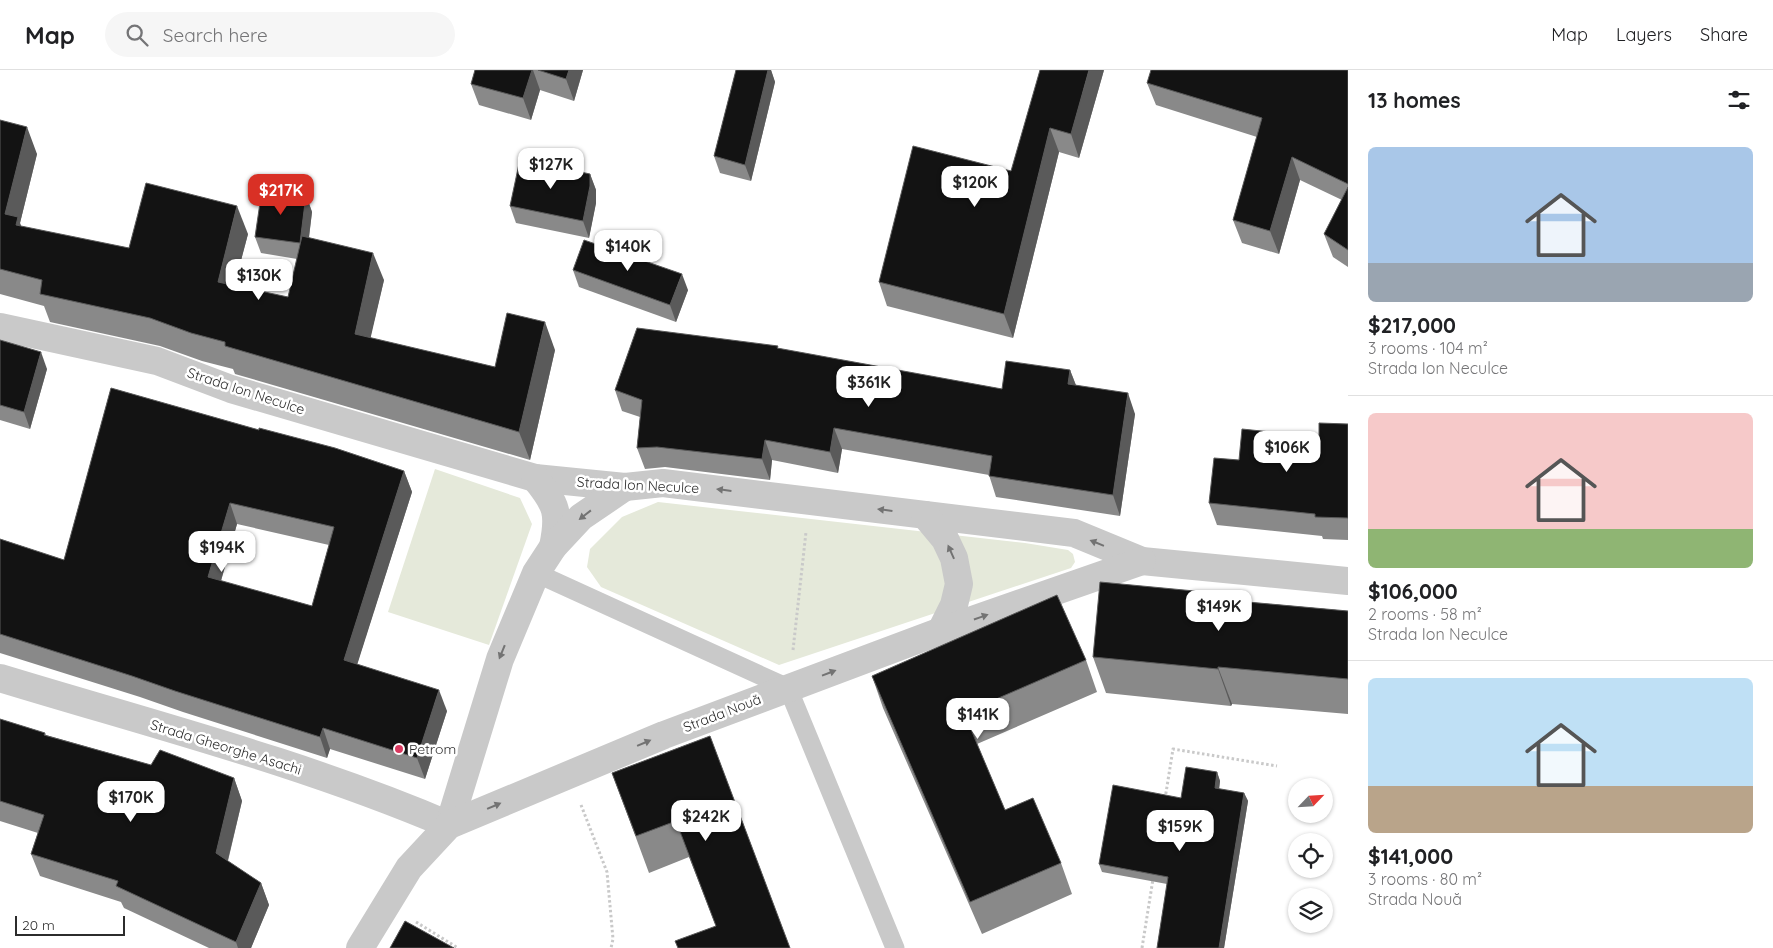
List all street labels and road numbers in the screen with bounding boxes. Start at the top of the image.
street label: Strada Ion Neculce [185,364,307,419]
street label: Strada Ion Neculce [576,473,700,497]
street label: Strada Nouă [680,690,764,736]
street label: Strada Gheorghe Asachi [148,715,304,779]

